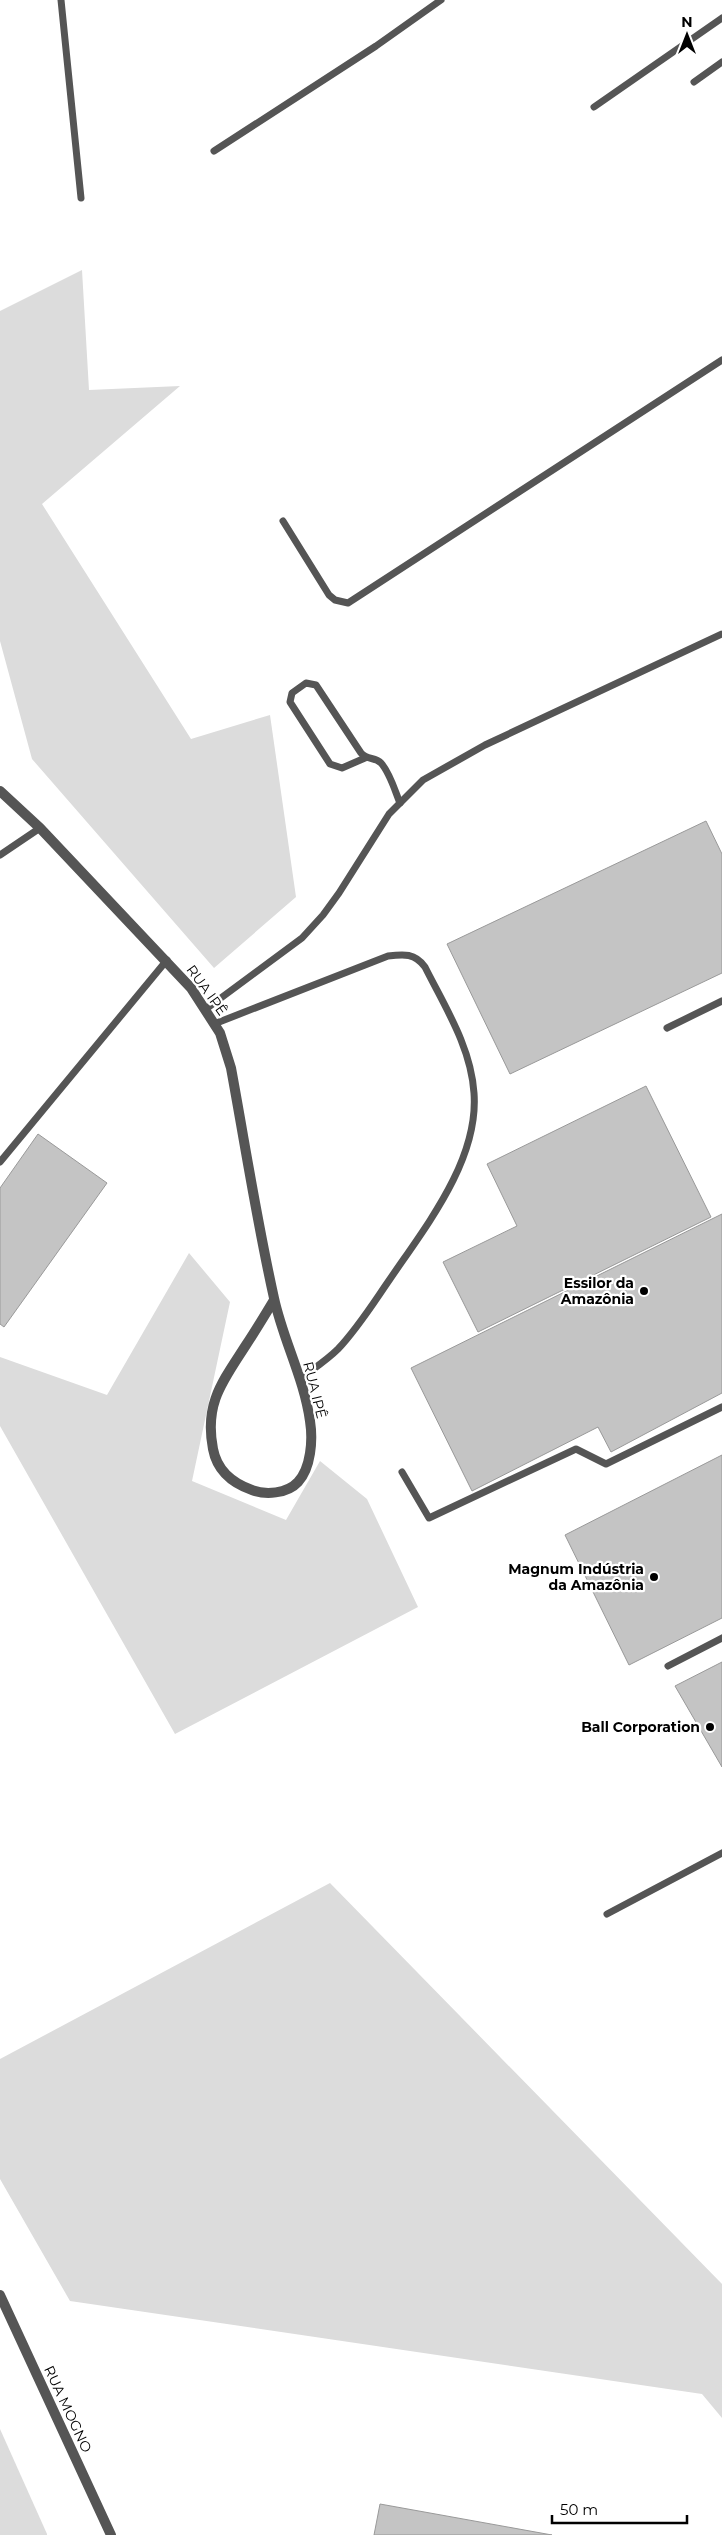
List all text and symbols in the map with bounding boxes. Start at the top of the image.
north arrow [662,10,712,60]
text: N [681,13,693,31]
street label: RUA IPÊ [183,961,231,1019]
place label: Essilor da Amazônia [560,1274,634,1308]
marker: Essilor da Amazônia [638,1285,650,1297]
street label: RUA IPÊ [299,1360,331,1420]
place label: Magnum Indústria da Amazônia [508,1560,644,1594]
marker: Magnum Indústria da Amazônia [648,1571,660,1583]
place label: Ball Corporation [581,1718,700,1736]
marker: Ball Corporation [704,1721,716,1733]
street label: RUA MOGNO [40,2363,96,2456]
scale bar [552,2492,687,2524]
text: 50 m [560,2500,598,2519]

